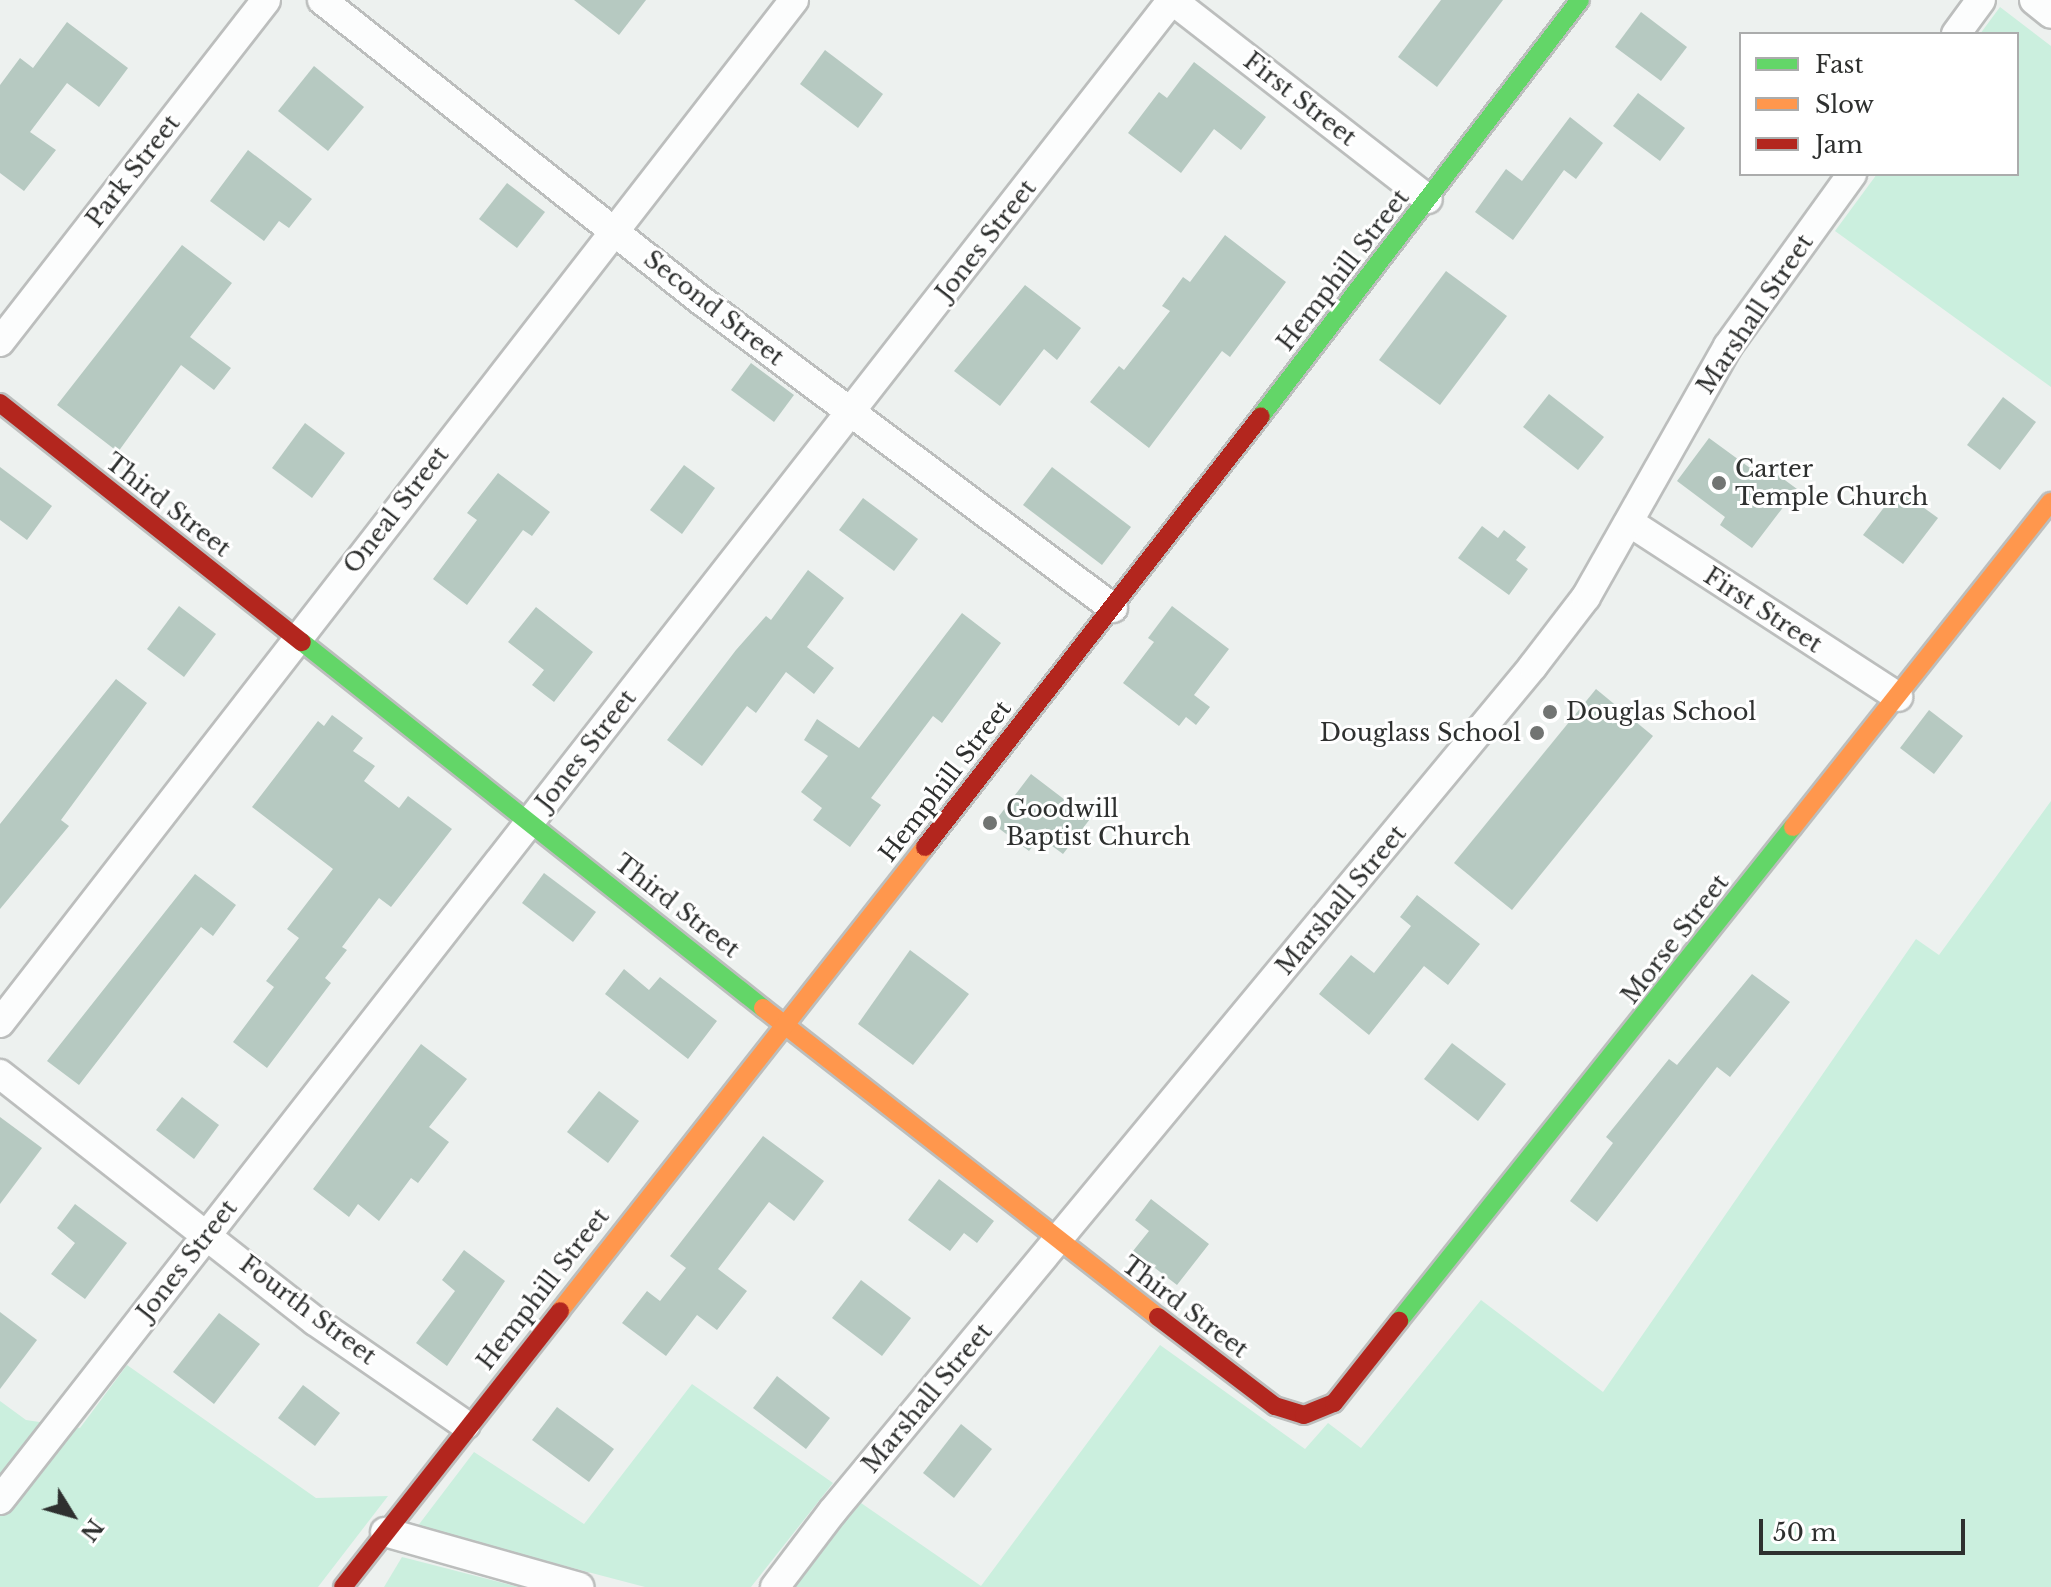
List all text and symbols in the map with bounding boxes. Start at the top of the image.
legend [1739,32,2019,176]
street label: First Street [1238,46,1362,152]
text: Fast [1815,50,1863,79]
text: Slow [1815,90,1874,119]
street label: Park Street [80,109,186,233]
text: Jam [1815,130,1863,159]
street label: Jones Street [930,174,1042,306]
street label: Hemphill Street [1271,184,1415,356]
street label: Marshall Street [1691,229,1819,399]
street label: Second Street [638,244,790,372]
street label: Oneal Street [338,441,454,579]
street label: Third Street [100,447,236,563]
place label: Carter Temple Church [1735,455,1928,511]
marker: Carter Temple Church [1710,474,1728,492]
street label: First Street [1699,561,1827,659]
street label: Jones Street [530,684,642,816]
street label: Hemphill Street [873,695,1017,867]
place label: Douglas School [1566,698,1756,726]
marker: Douglas School [1541,703,1559,721]
place label: Douglass School [1320,719,1521,747]
marker: Douglass School [1528,724,1546,742]
place label: Goodwill Baptist Church [1006,795,1191,851]
marker: Goodwill Baptist Church [981,814,999,832]
street label: Marshall Street [1270,819,1412,981]
street label: Third Street [609,848,745,964]
street label: Morse Street [1616,869,1734,1009]
street label: Jones Street [131,1194,243,1326]
street label: Hemphill Street [471,1203,615,1375]
street label: Fourth Street [234,1249,382,1371]
street label: Third Street [1116,1250,1254,1364]
street label: Marshall Street [856,1317,998,1479]
north arrow [32,1475,112,1555]
scale bar [1763,1503,1969,1553]
text: N [75,1513,109,1546]
text: 50 m [1773,1518,1836,1547]

